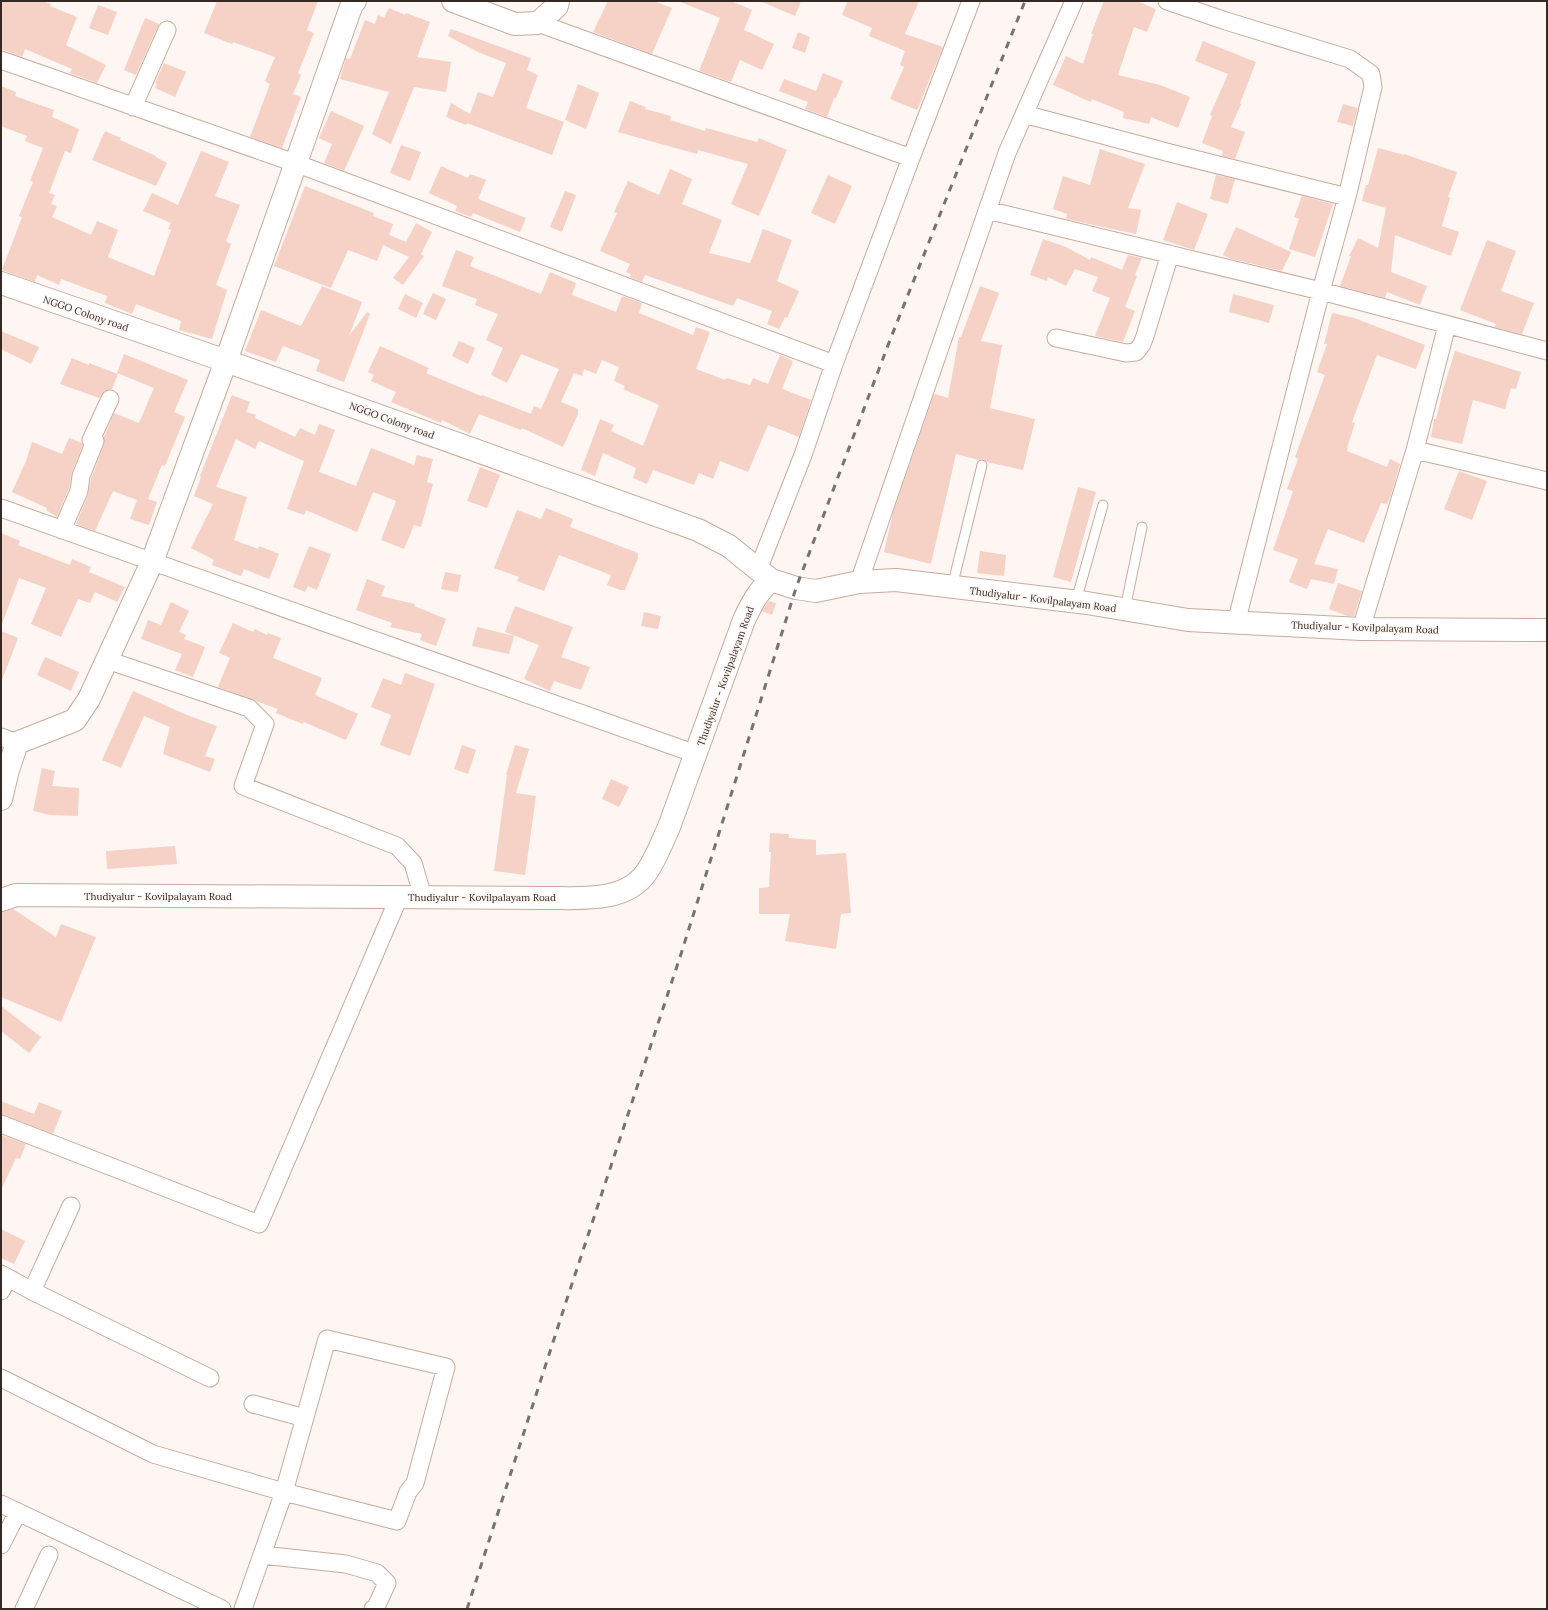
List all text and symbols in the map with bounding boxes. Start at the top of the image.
street label: NGGO Colony road [41,293,130,334]
street label: NGGO Colony road [347,399,436,442]
street label: Thudiyalur - Kovilpalayam Road [969,584,1117,615]
street label: Thudiyalur - Kovilpalayam Road [694,604,757,748]
street label: Thudiyalur - Kovilpalayam Road [1291,618,1439,637]
street label: Thudiyalur - Kovilpalayam Road [84,890,232,903]
street label: Thudiyalur - Kovilpalayam Road [408,891,556,904]

